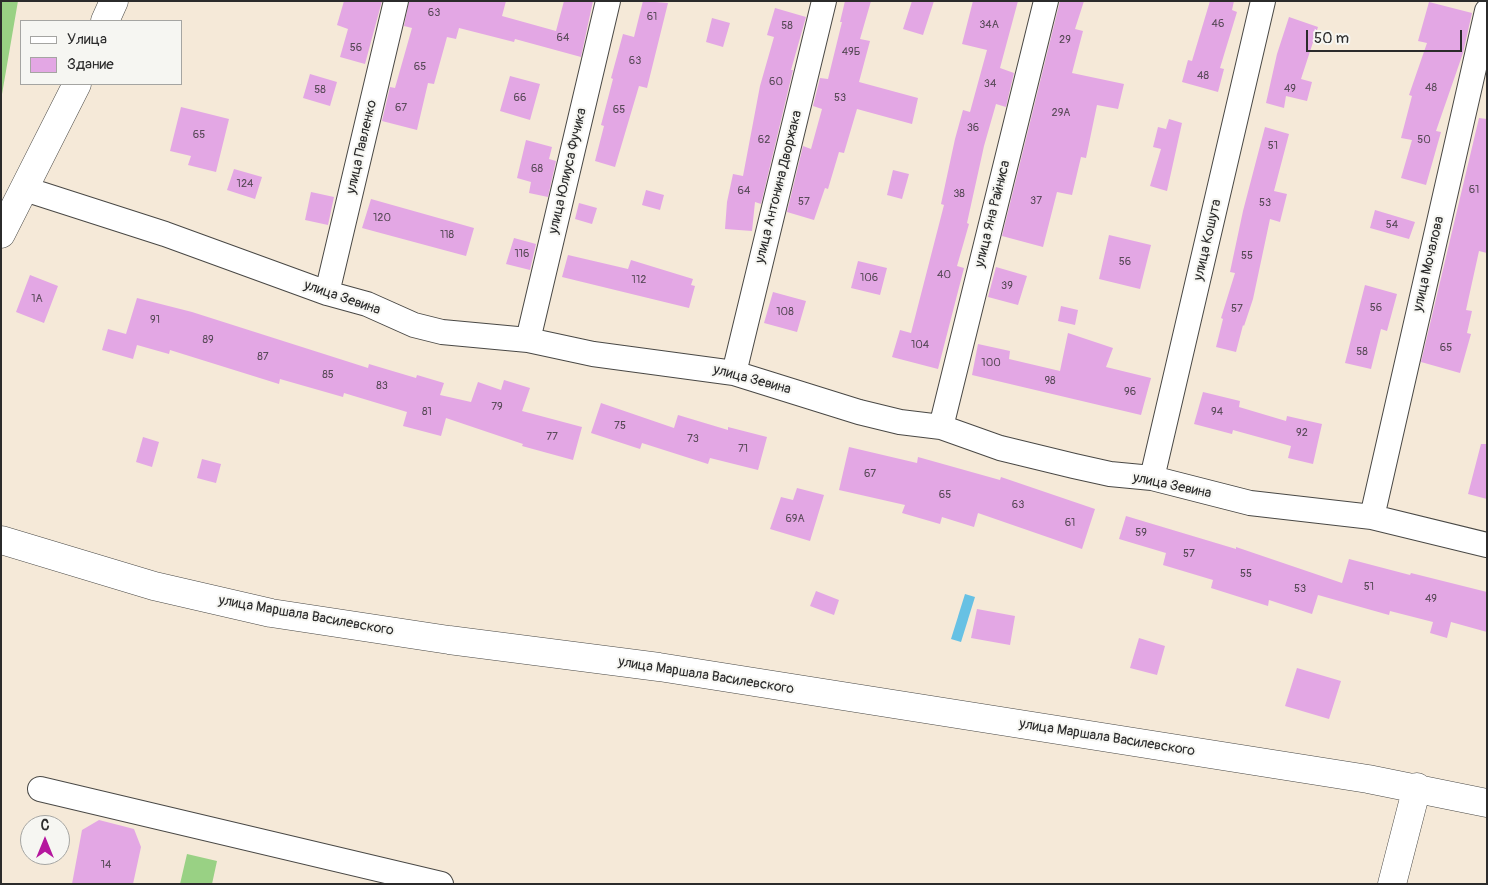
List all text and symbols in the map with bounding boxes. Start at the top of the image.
house number: 63 [428,6,440,20]
house number: 61 [647,10,657,24]
house number: 46 [1212,17,1224,31]
house number: 34А [979,18,999,32]
house number: 58 [781,19,793,33]
legend [20,20,182,85]
scale bar [1308,20,1464,52]
text: 50 m [1314,29,1349,48]
text: Улица [67,30,107,49]
house number: 64 [557,31,569,45]
house number: 29 [1059,33,1071,47]
house number: 56 [350,41,362,55]
house number: 49Б [842,45,860,59]
house number: 63 [629,54,641,68]
text: Здание [67,55,114,74]
house number: 65 [414,60,426,74]
house number: 48 [1197,69,1209,83]
house number: 60 [769,75,783,89]
house number: 34 [984,77,996,91]
house number: 48 [1425,81,1437,95]
house number: 49 [1284,82,1296,96]
house number: 58 [314,83,326,97]
house number: 66 [514,91,526,105]
house number: 53 [834,91,846,105]
street label: улица Павленко [343,98,381,196]
house number: 67 [395,101,407,115]
house number: 65 [613,103,625,117]
street label: улица Юлиуса Фучика [545,106,591,236]
house number: 29А [1052,106,1070,120]
street label: улица Антонина Дворжака [752,109,806,265]
house number: 36 [967,121,979,135]
house number: 65 [193,128,205,142]
house number: 62 [758,133,770,147]
house number: 50 [1417,133,1431,147]
house number: 51 [1268,139,1278,153]
street label: улица Яна Райниса [972,159,1014,269]
house number: 68 [531,162,543,176]
house number: 124 [237,177,253,191]
house number: 61 [1469,183,1479,197]
house number: 64 [738,184,750,198]
house number: 38 [953,187,965,201]
house number: 37 [1030,194,1042,208]
house number: 57 [798,195,810,209]
house number: 53 [1259,196,1271,210]
street label: улица Кошута [1190,198,1226,282]
house number: 120 [373,211,391,225]
street label: улица Мочалова [1410,215,1448,313]
house number: 54 [1386,218,1398,232]
house number: 118 [440,228,454,242]
house number: 116 [514,247,530,261]
house number: 55 [1241,249,1253,263]
house number: 56 [1119,255,1131,269]
house number: 40 [937,268,951,282]
house number: 106 [860,271,878,285]
house number: 112 [632,273,646,287]
street label: улица Зевина [302,277,382,319]
house number: 39 [1001,279,1013,293]
house number: 1А [31,292,43,306]
house number: 56 [1370,301,1382,315]
house number: 57 [1231,302,1243,316]
house number: 108 [776,305,794,319]
house number: 91 [150,313,160,327]
house number: 89 [202,333,214,347]
house number: 104 [911,338,929,352]
house number: 65 [1440,341,1452,355]
house number: 58 [1356,345,1368,359]
house number: 87 [257,350,269,364]
house number: 100 [981,356,1001,370]
street label: улица Зевина [711,362,793,398]
house number: 85 [322,368,334,382]
house number: 98 [1044,374,1056,388]
house number: 83 [376,379,388,393]
house number: 96 [1124,385,1136,399]
house number: 79 [491,400,503,414]
house number: 81 [422,405,432,419]
house number: 94 [1211,405,1223,419]
house number: 75 [614,419,626,433]
house number: 92 [1296,426,1308,440]
house number: 77 [546,430,558,444]
house number: 73 [687,432,699,446]
house number: 71 [738,442,748,456]
house number: 67 [864,467,876,481]
street label: улица Зевина [1131,469,1213,503]
house number: 65 [939,488,951,502]
house number: 63 [1012,498,1024,512]
house number: 69А [785,512,805,526]
house number: 61 [1065,516,1075,530]
house number: 59 [1135,526,1147,540]
house number: 57 [1183,547,1195,561]
house number: 55 [1240,567,1252,581]
house number: 51 [1364,580,1374,594]
house number: 53 [1294,582,1306,596]
street label: улица Маршала Василевского [217,592,395,640]
house number: 49 [1425,592,1437,606]
street label: улица Маршала Василевского [617,654,795,698]
street label: улица Маршала Василевского [1018,716,1196,760]
north arrow [20,815,70,865]
text: С [41,817,49,834]
house number: 14 [101,858,111,872]

